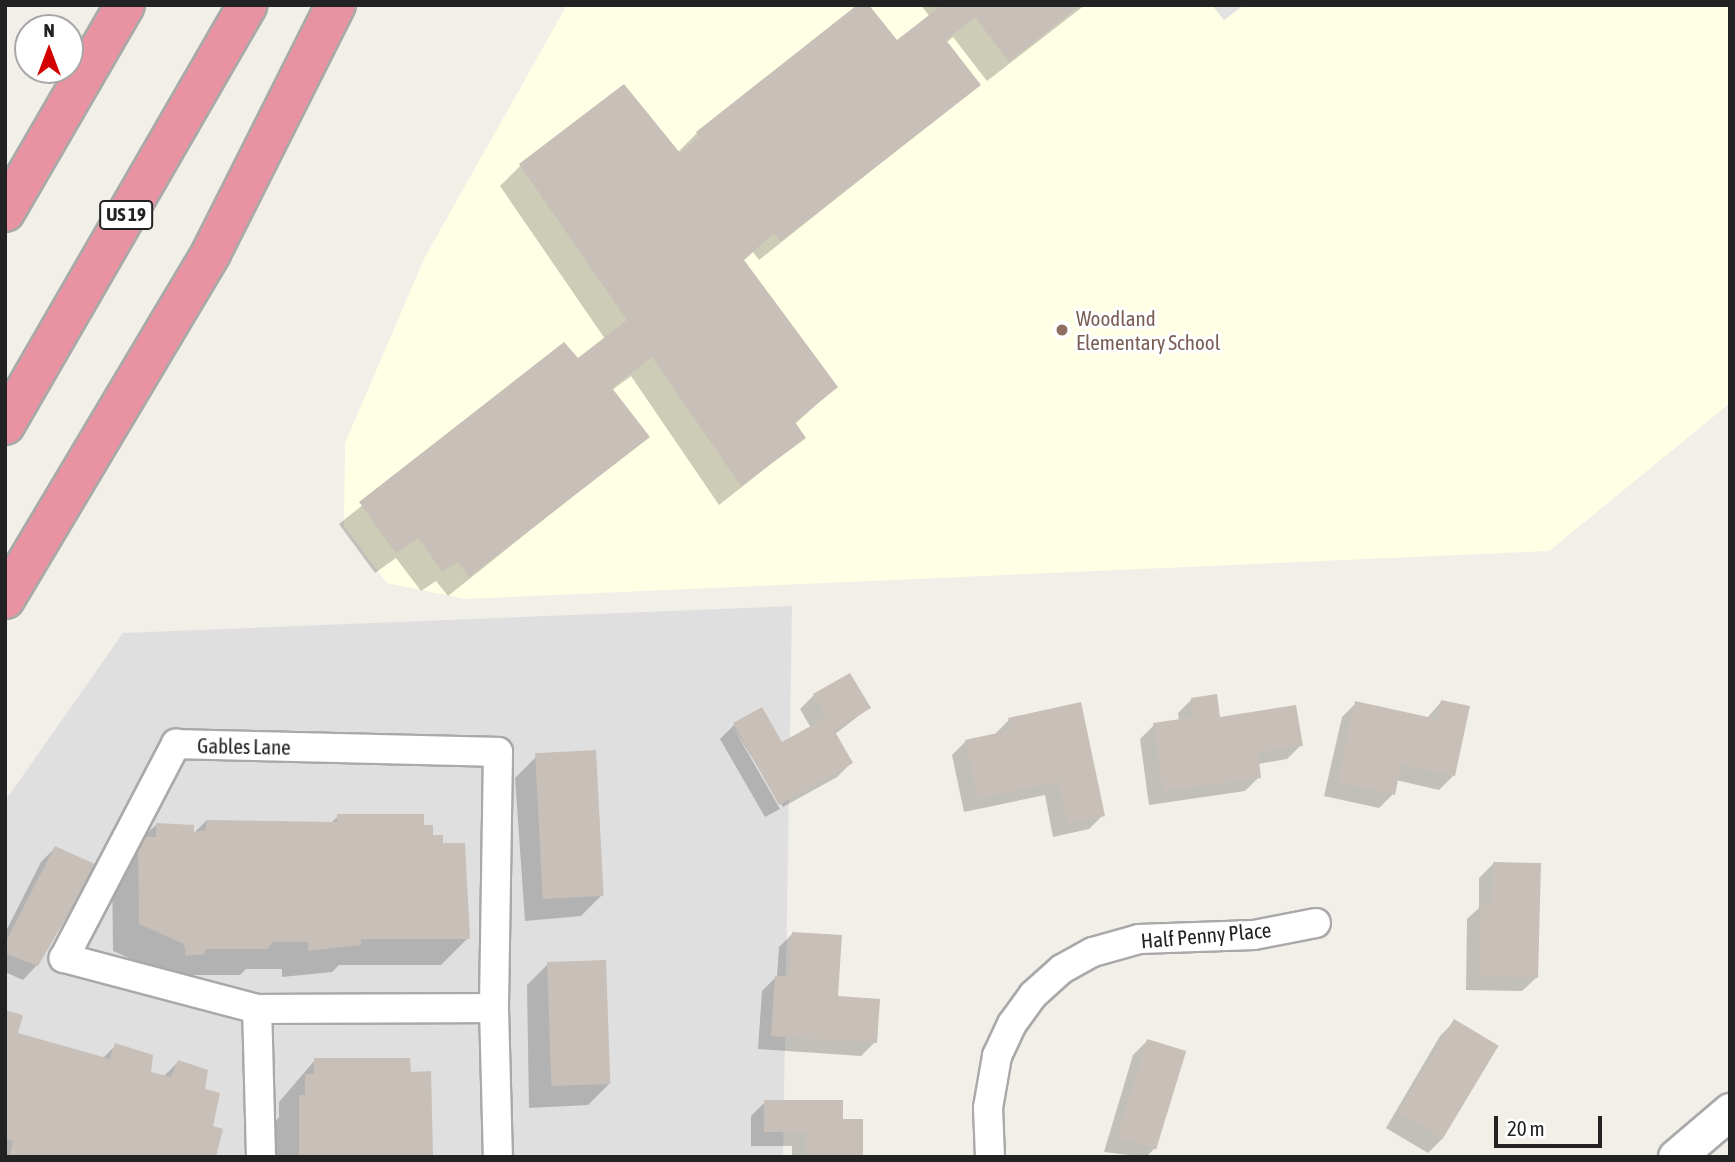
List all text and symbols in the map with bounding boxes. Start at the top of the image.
north arrow [14,14,84,84]
text: N [43,19,55,41]
road number: US 19 [98,200,154,230]
place label: Woodland Elementary School [1076,305,1220,355]
marker: Woodland Elementary School [1054,322,1070,338]
street label: Gables Lane [197,733,291,759]
street label: Half Penny Place [1140,917,1272,953]
scale bar [1497,1102,1606,1146]
text: 20 m [1507,1116,1545,1140]

